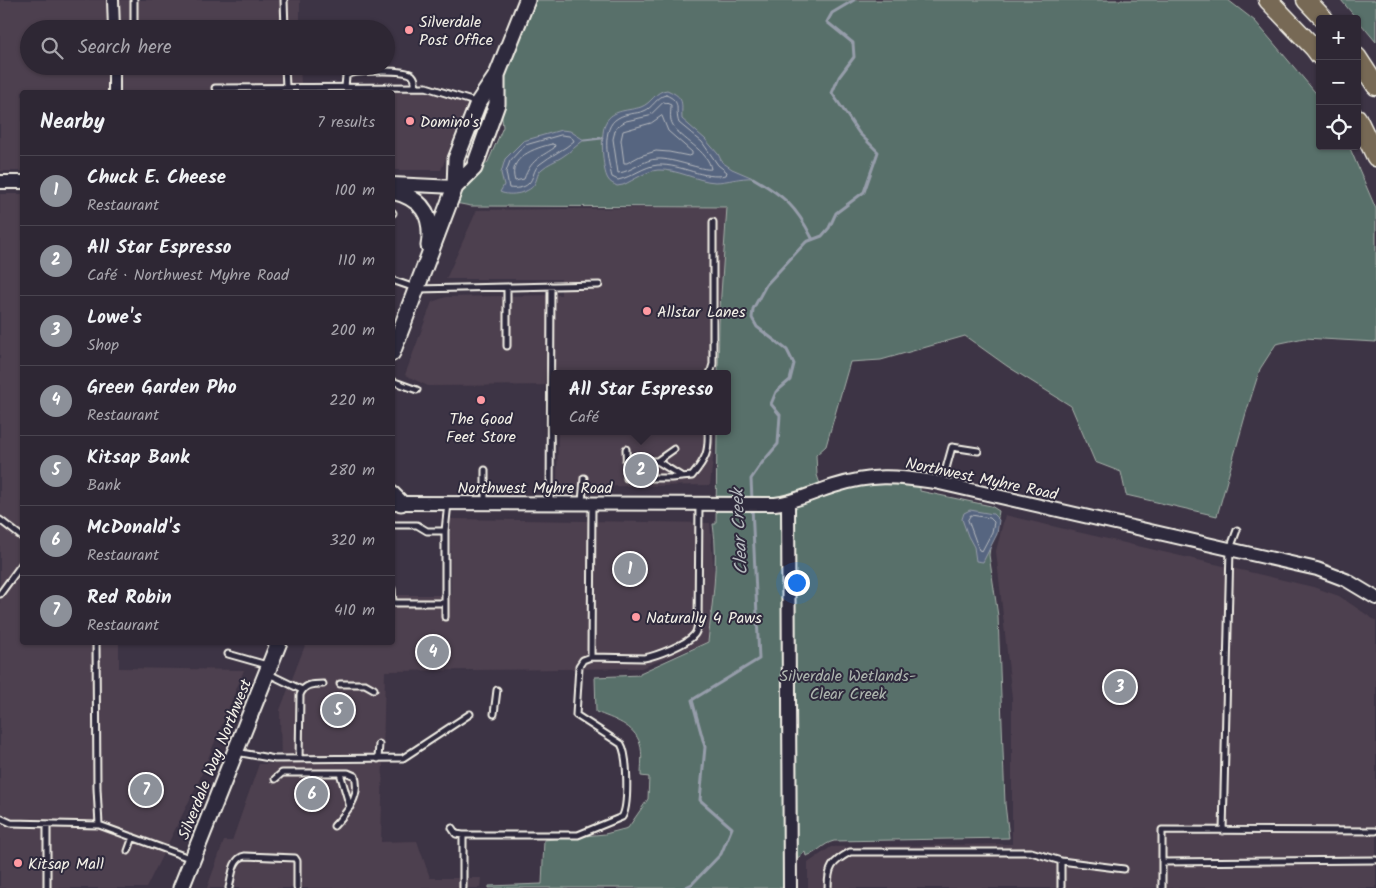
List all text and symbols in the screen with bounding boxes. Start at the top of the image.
place label: Silverdale Post Office [419,10,493,53]
map controls [1316,15,1361,150]
button: + [1316,15,1361,60]
search box [20,20,395,75]
marker: Silverdale Post Office [403,24,415,36]
text: Search here [78,33,172,63]
icon: search [38,34,66,62]
button: − [1316,60,1361,105]
button: locate [1316,105,1361,150]
text: Nearby [40,106,105,139]
text: 7 results [317,110,375,135]
place label: Domino's [420,110,479,135]
marker: Domino's [404,115,416,127]
text: Chuck E. Cheese [87,163,226,193]
text: 1 [54,178,58,203]
text: 100 m [335,178,375,203]
text: Restaurant [87,193,159,218]
text: All Star Espresso [87,233,231,263]
text: 2 [51,248,61,273]
text: 110 m [338,248,375,273]
text: Café · Northwest Myhre Road [87,263,289,288]
place label: Allstar Lanes [657,300,746,325]
text: Lowe's [87,303,142,333]
marker: Allstar Lanes [641,305,653,317]
text: 3 [52,318,60,343]
text: 200 m [331,318,375,343]
text: Shop [87,333,119,358]
popup [551,370,731,435]
text: Green Garden Pho [87,373,237,403]
text: All Star Espresso [569,375,713,405]
text: 4 [52,388,60,413]
text: 220 m [329,388,375,413]
marker: The Good Feet Store [475,394,487,406]
text: Restaurant [87,403,159,428]
text: Café [569,405,599,430]
place label: The Good Feet Store [446,407,516,450]
text: Kitsap Bank [87,443,190,473]
pin: 2 [625,451,657,489]
street label: Northwest Myhre Road [903,451,1061,508]
text: 5 [52,458,60,483]
text: 280 m [329,458,375,483]
text: Bank [87,473,121,498]
street label: Northwest Myhre Road [457,476,614,501]
water label: Clear Creek [724,486,757,576]
text: McDonald's [87,513,181,543]
text: 6 [52,528,60,553]
text: 320 m [329,528,375,553]
text: Restaurant [87,543,159,568]
pin: 1 [614,550,646,588]
your location [784,570,810,596]
text: Red Robin [87,583,172,613]
text: 7 [52,598,60,623]
text: 410 m [334,598,375,623]
place label: Naturally 4 Paws [646,606,762,631]
marker: Naturally 4 Paws [630,611,642,623]
text: Restaurant [87,613,159,638]
pin: 4 [417,633,449,671]
park label: Silverdale Wetlands- Clear Creek [780,664,916,707]
pin: 3 [1104,668,1136,706]
street label: Silverdale Way Northwest [172,675,259,844]
pin: 5 [322,691,354,729]
pin: 7 [130,771,162,809]
pin: 6 [296,775,328,813]
place label: Kitsap Mall [28,852,104,877]
marker: Kitsap Mall [12,857,24,869]

